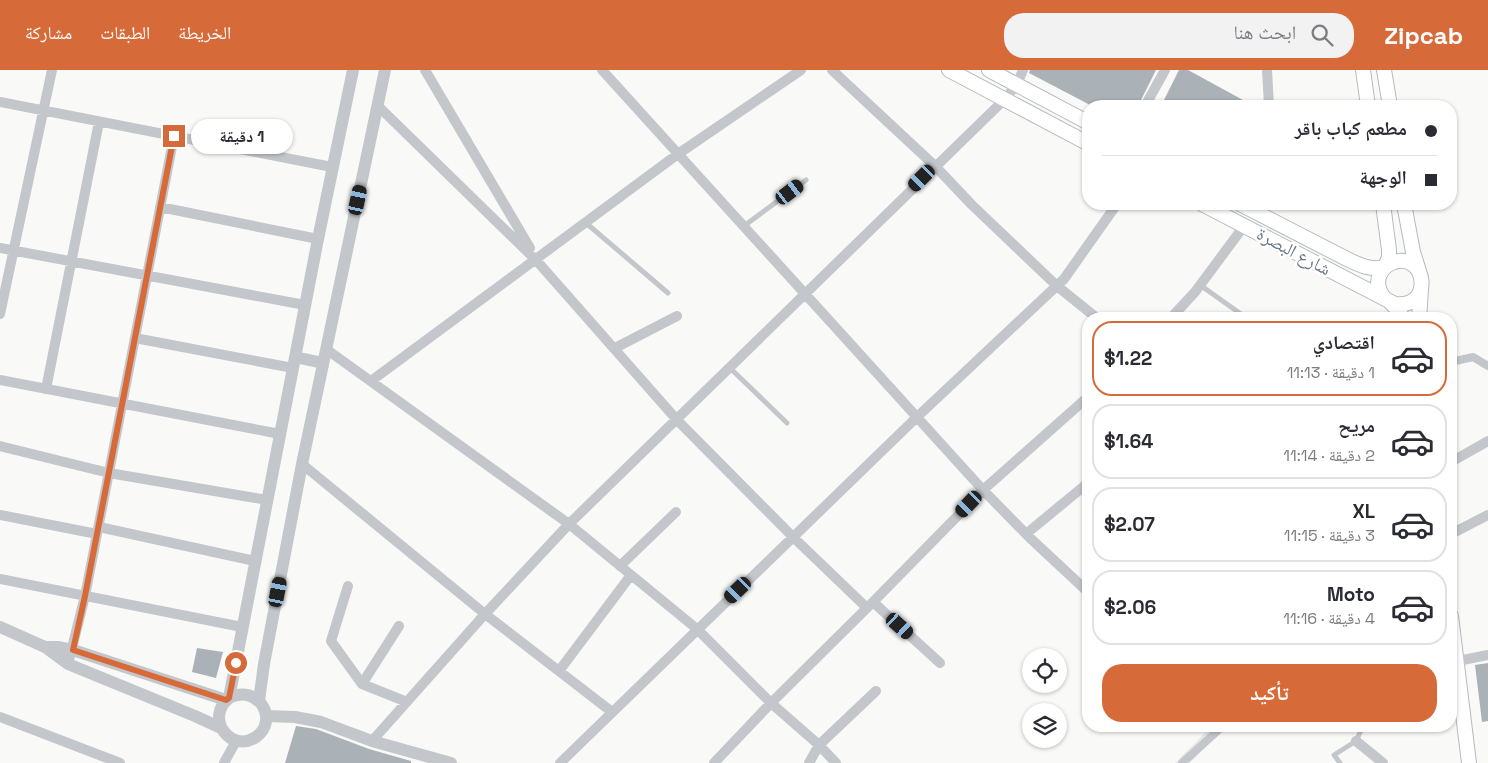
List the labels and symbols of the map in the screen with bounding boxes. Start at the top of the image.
callout: 1 دقيقة [192,118,294,154]
route end [163,125,185,147]
car [906,162,937,194]
car [773,177,806,207]
car [347,184,368,216]
street label: شارع البصرة [1253,222,1335,280]
car [953,488,984,520]
car [721,574,754,606]
car [267,576,288,608]
car [883,610,916,642]
route start [225,652,247,674]

